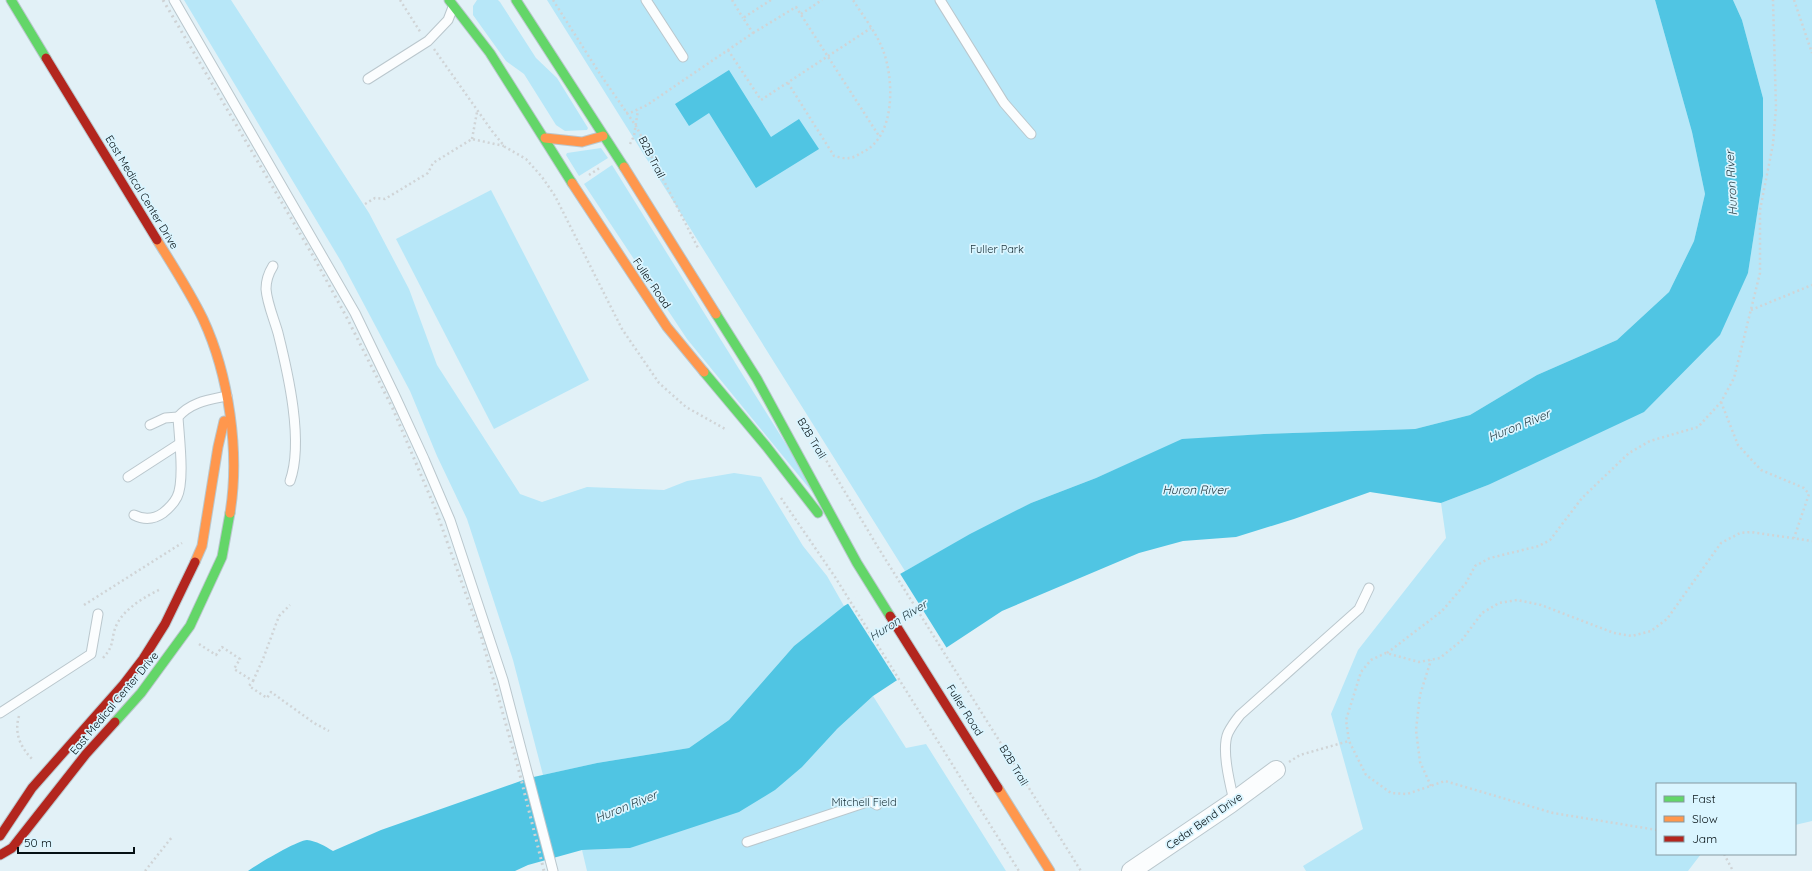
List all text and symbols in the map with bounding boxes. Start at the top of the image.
street label: East Medical Center Drive [102,133,182,251]
street label: B2B Trail [636,134,668,180]
water label: Huron River [1722,148,1740,216]
park label: Fuller Park [970,242,1024,256]
street label: Fuller Road [630,255,674,311]
water label: Huron River [1486,405,1553,444]
street label: B2B Trail [794,415,830,461]
water label: Huron River [1162,482,1229,497]
water label: Huron River [866,596,931,644]
street label: East Medical Center Drive [67,649,161,757]
street label: Fuller Road [944,682,986,738]
street label: B2B Trail [996,742,1032,788]
legend [1656,783,1796,855]
water label: Huron River [593,786,660,825]
street label: Cedar Bend Drive [1163,789,1245,853]
text: Fast [1692,791,1716,806]
park label: Mitchell Field [831,795,897,809]
text: Slow [1692,811,1718,826]
scale bar [18,829,134,855]
text: Jam [1692,831,1717,846]
text: 50 m [24,835,52,850]

